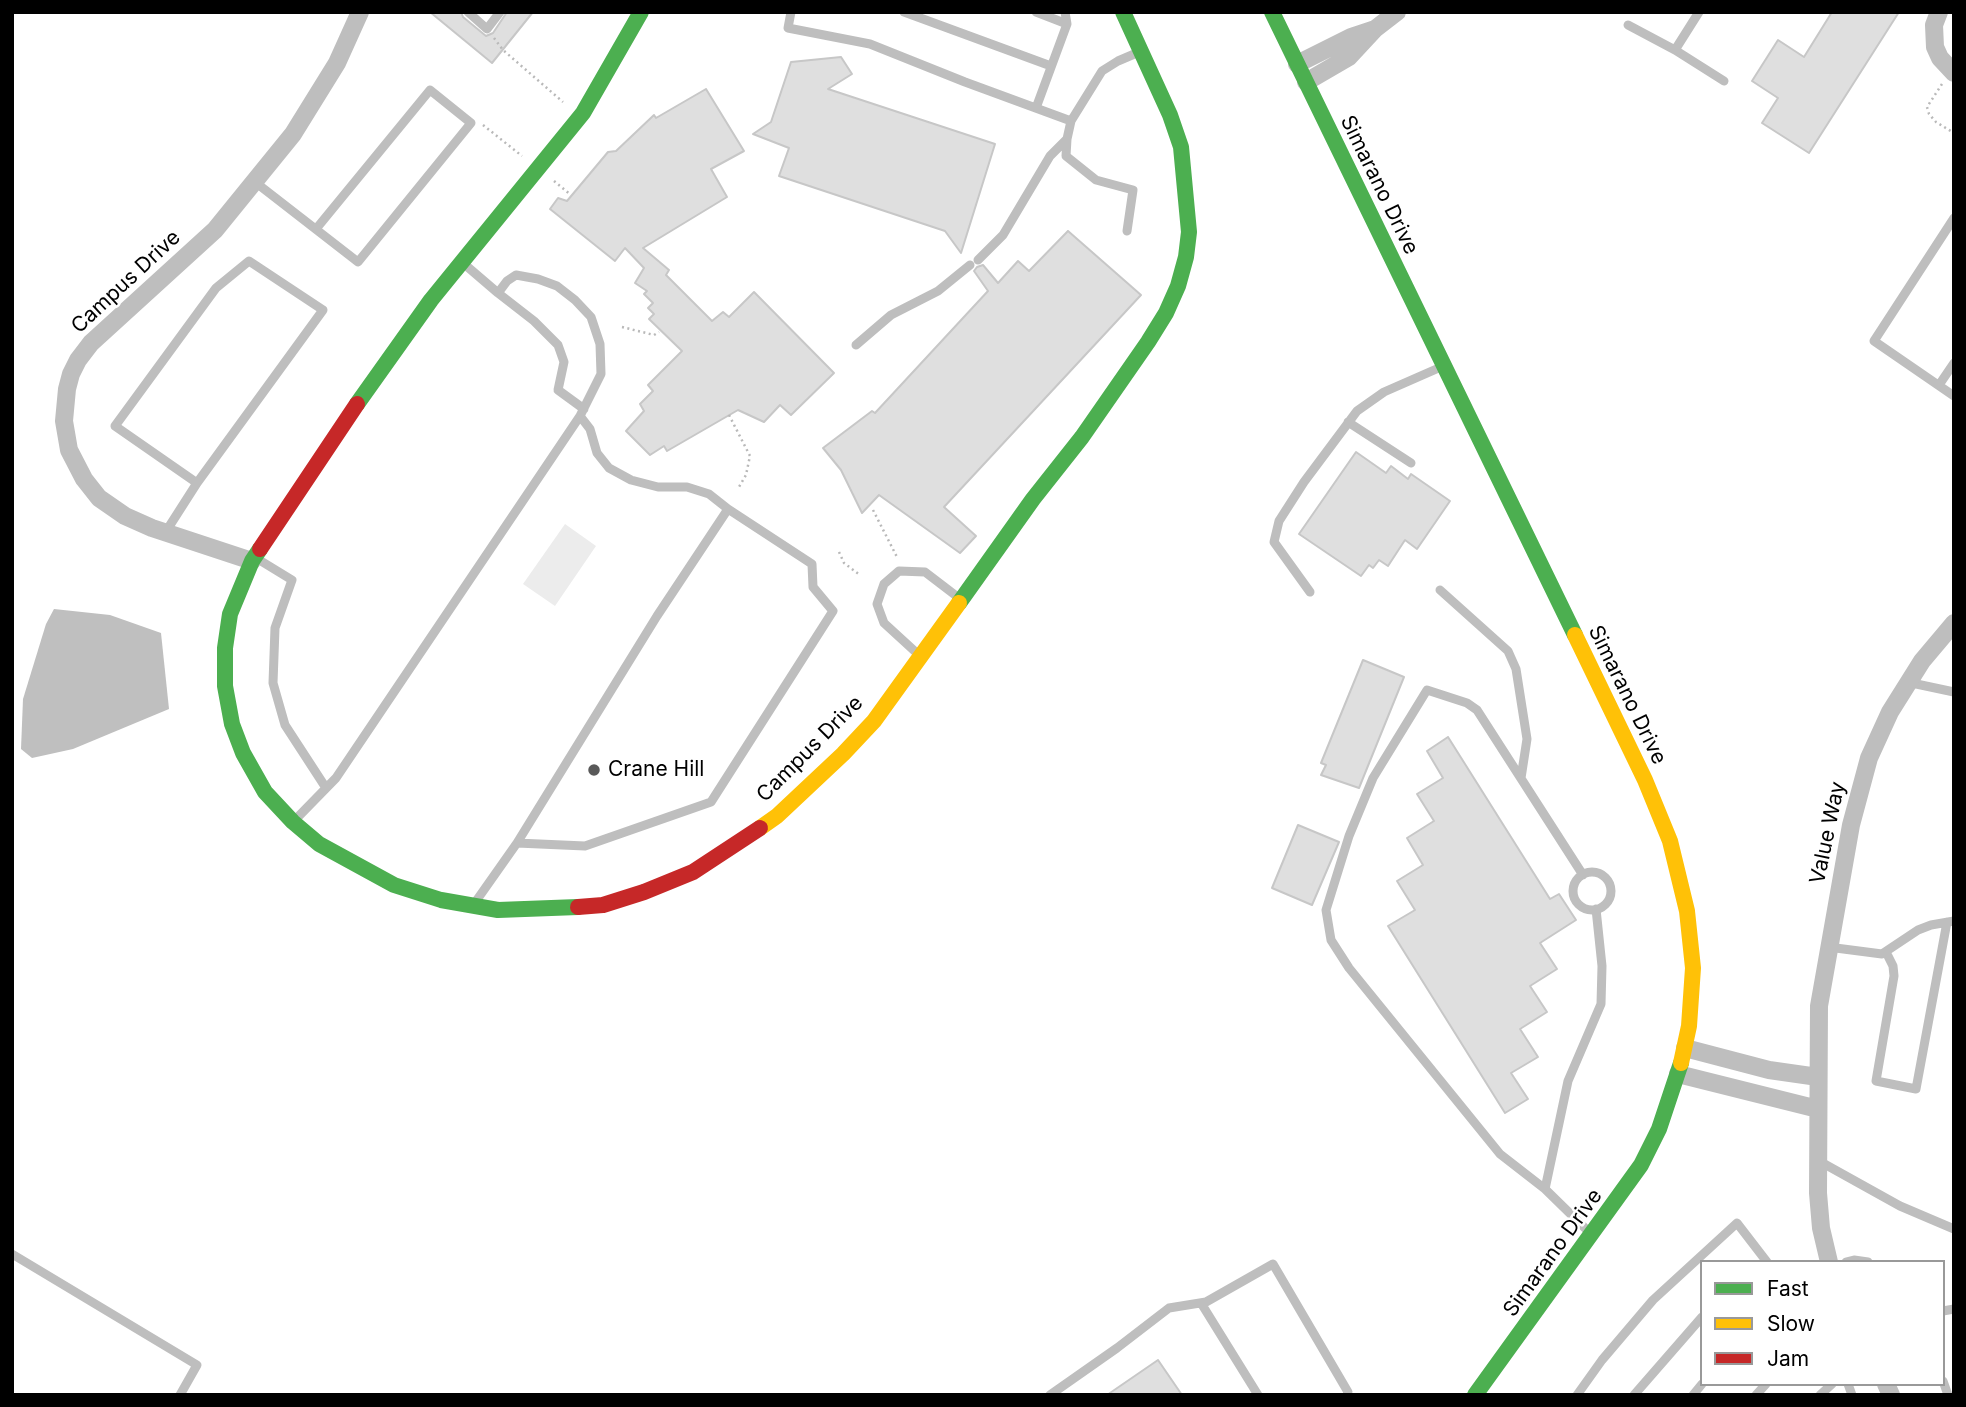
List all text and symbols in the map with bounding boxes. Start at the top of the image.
street label: Simarano Drive [1334,111,1424,259]
street label: Campus Drive [66,225,186,339]
street label: Simarano Drive [1582,621,1672,769]
street label: Campus Drive [752,691,868,807]
place label: Crane Hill [608,757,704,783]
marker: Crane Hill [586,762,602,778]
street label: Value Way [1805,780,1851,886]
street label: Simarano Drive [1498,1184,1608,1322]
legend [1700,1260,1945,1386]
text: Fast [1767,1276,1809,1301]
text: Slow [1767,1311,1815,1336]
text: Jam [1767,1346,1809,1371]

